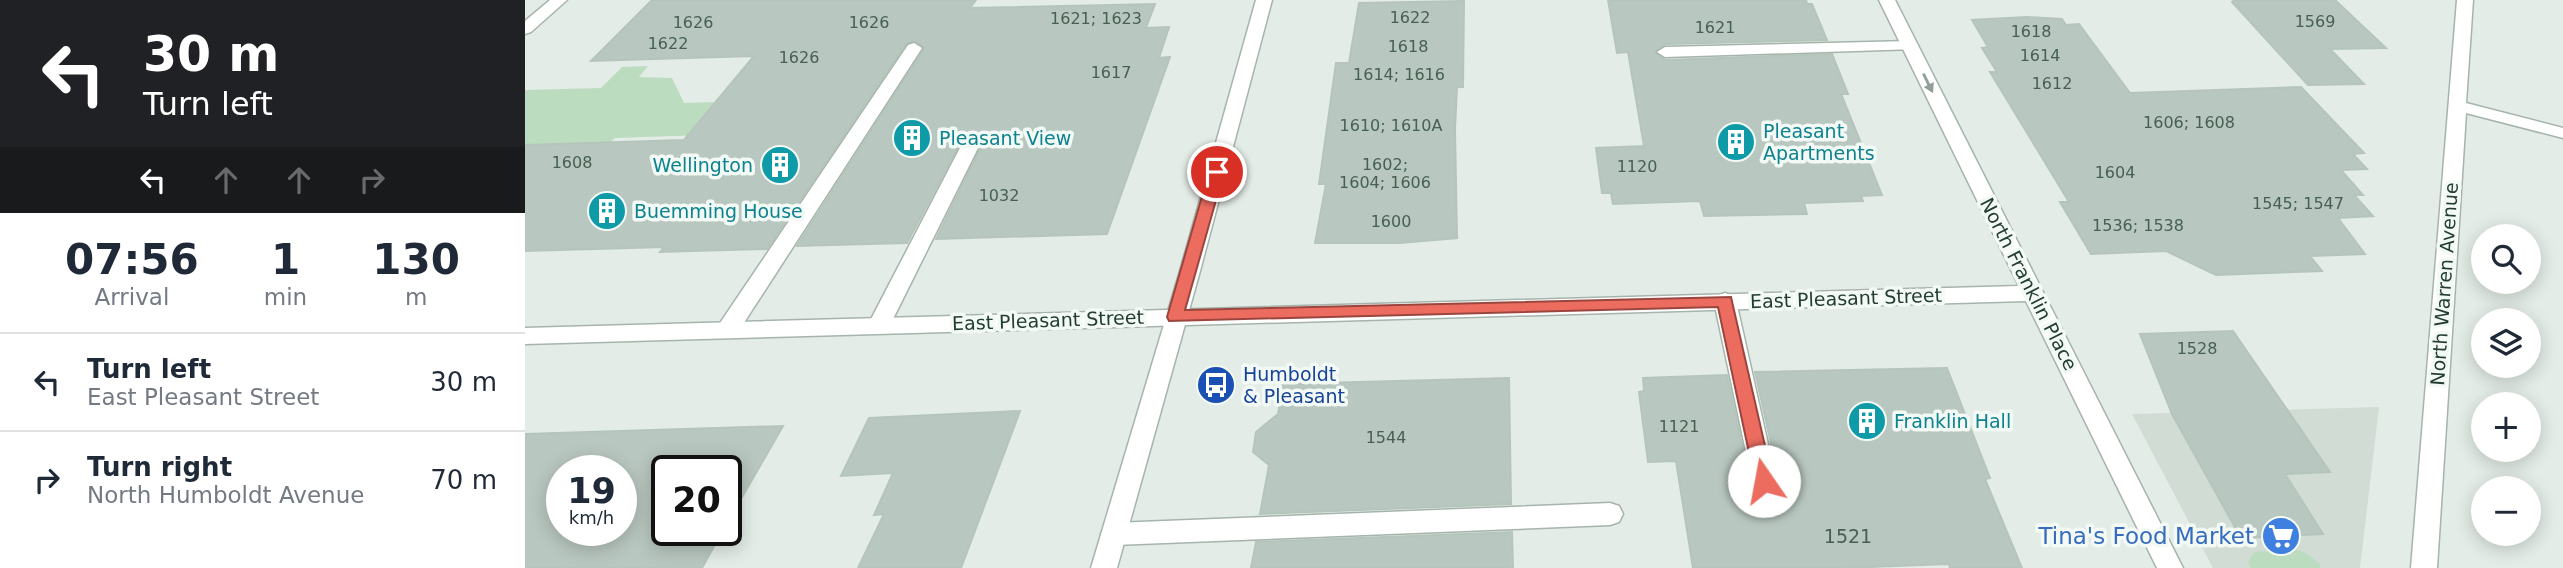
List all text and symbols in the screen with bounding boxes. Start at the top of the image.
house number: 1622 [1390,8,1430,27]
house number: 1621; 1623 [1050,9,1142,28]
house number: 1569 [2295,12,2335,31]
house number: 1626 [673,13,713,32]
house number: 1626 [849,13,889,32]
house number: 1621 [1695,18,1735,37]
house number: 1618 [2011,22,2051,41]
text: 30 m [143,26,279,83]
icon: left [28,28,119,119]
house number: 1622 [648,34,688,53]
house number: 1618 [1388,37,1428,56]
house number: 1614 [2020,46,2060,65]
house number: 1626 [779,48,819,67]
house number: 1617 [1091,63,1131,82]
house number: 1614; 1616 [1353,65,1445,84]
one-way arrow [1923,73,1934,93]
house number: 1612 [2032,74,2072,93]
text: Turn left [143,85,273,123]
house number: 1606; 1608 [2143,113,2235,132]
house number: 1610; 1610A [1340,116,1442,135]
building icon: Pleasant View [891,117,933,159]
place label: Pleasant Apartments [1763,120,1875,164]
building icon: Pleasant Apartments [1715,121,1757,163]
place label: Pleasant View [939,127,1071,149]
pin [1187,142,1247,202]
building icon: Wellington [759,144,801,186]
house number: 1608 [552,153,592,172]
icon: arrive [1198,153,1236,191]
place label: Wellington [653,154,753,176]
house number: 1602; 1604; 1606 [1339,155,1431,192]
house number: 1120 [1617,157,1657,176]
icon: left [134,161,172,199]
icon: ahead [207,161,245,199]
icon: ahead [280,161,318,199]
icon: right [353,161,391,199]
house number: 1604 [2095,163,2135,182]
street label: North Warren Avenue [2426,182,2462,386]
house number: 1032 [979,186,1019,205]
building icon: Buemming House [586,190,628,232]
street label: North Franklin Place [1976,194,2082,374]
house number: 1545; 1547 [2252,194,2344,213]
place label: Buemming House [634,200,803,222]
house number: 1600 [1371,212,1411,231]
house number: 1536; 1538 [2092,216,2184,235]
map controls [2471,224,2541,546]
button: search [2471,224,2541,294]
text: 07:56 [65,235,199,284]
text: 1 [271,235,300,284]
text: 130 [372,235,460,284]
text: Arrival [95,284,169,310]
text: min [264,284,307,310]
text: m [405,284,427,310]
street label: East Pleasant Street [1750,284,1942,312]
street label: East Pleasant Street [952,306,1144,334]
button: layers [2471,308,2541,378]
house number: 1528 [2177,339,2217,358]
text: Turn left [87,354,211,384]
icon: left [28,363,66,401]
place label: Humboldt & Pleasant [1243,363,1345,407]
bus stop icon: Humboldt & Pleasant [1195,364,1237,406]
text: 30 m [430,367,497,397]
text: East Pleasant Street [87,384,319,410]
button: + [2471,392,2541,462]
building icon: Franklin Hall [1846,400,1888,442]
place label: Franklin Hall [1894,410,2011,432]
house number: 1121 [1659,417,1699,436]
house number: 1544 [1366,428,1406,447]
position arrow [1727,444,1801,518]
text: Turn right [87,452,232,482]
speed limit sign: 20 [651,455,742,546]
icon: right [28,461,66,499]
text: 70 m [430,465,497,495]
text: 19 [567,471,616,511]
button: − [2471,476,2541,546]
text: North Humboldt Avenue [87,482,364,508]
text: km/h [569,507,614,528]
supermarket icon: Tina's Food Market [2260,515,2302,557]
place label: Tina's Food Market [2037,523,2254,549]
house number: 1521 [1824,525,1872,547]

